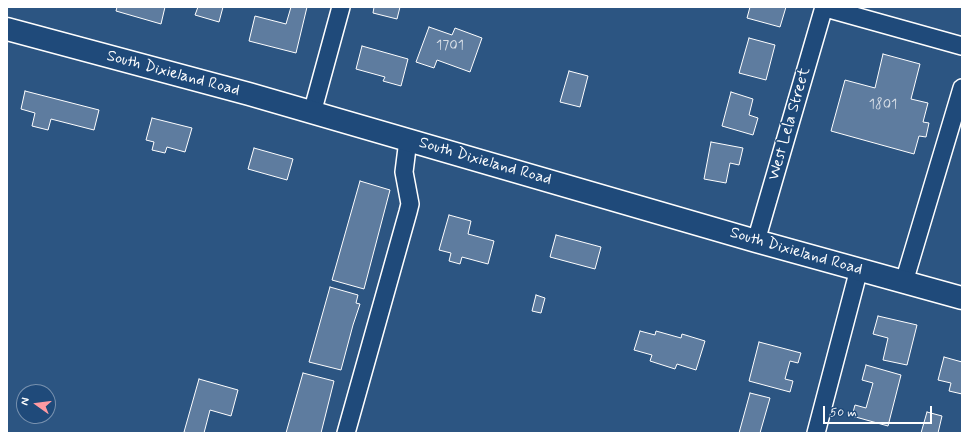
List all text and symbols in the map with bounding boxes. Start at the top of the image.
house number: 1701 [436,38,464,54]
street label: South Dixieland Road [104,47,242,101]
street label: West Lela Street [765,65,815,183]
house number: 1801 [869,97,897,113]
street label: South Dixieland Road [416,134,554,190]
street label: South Dixieland Road [727,224,865,280]
north arrow [16,384,56,424]
text: N [18,396,33,407]
scale bar [825,398,934,424]
text: 50 m [830,405,857,421]

